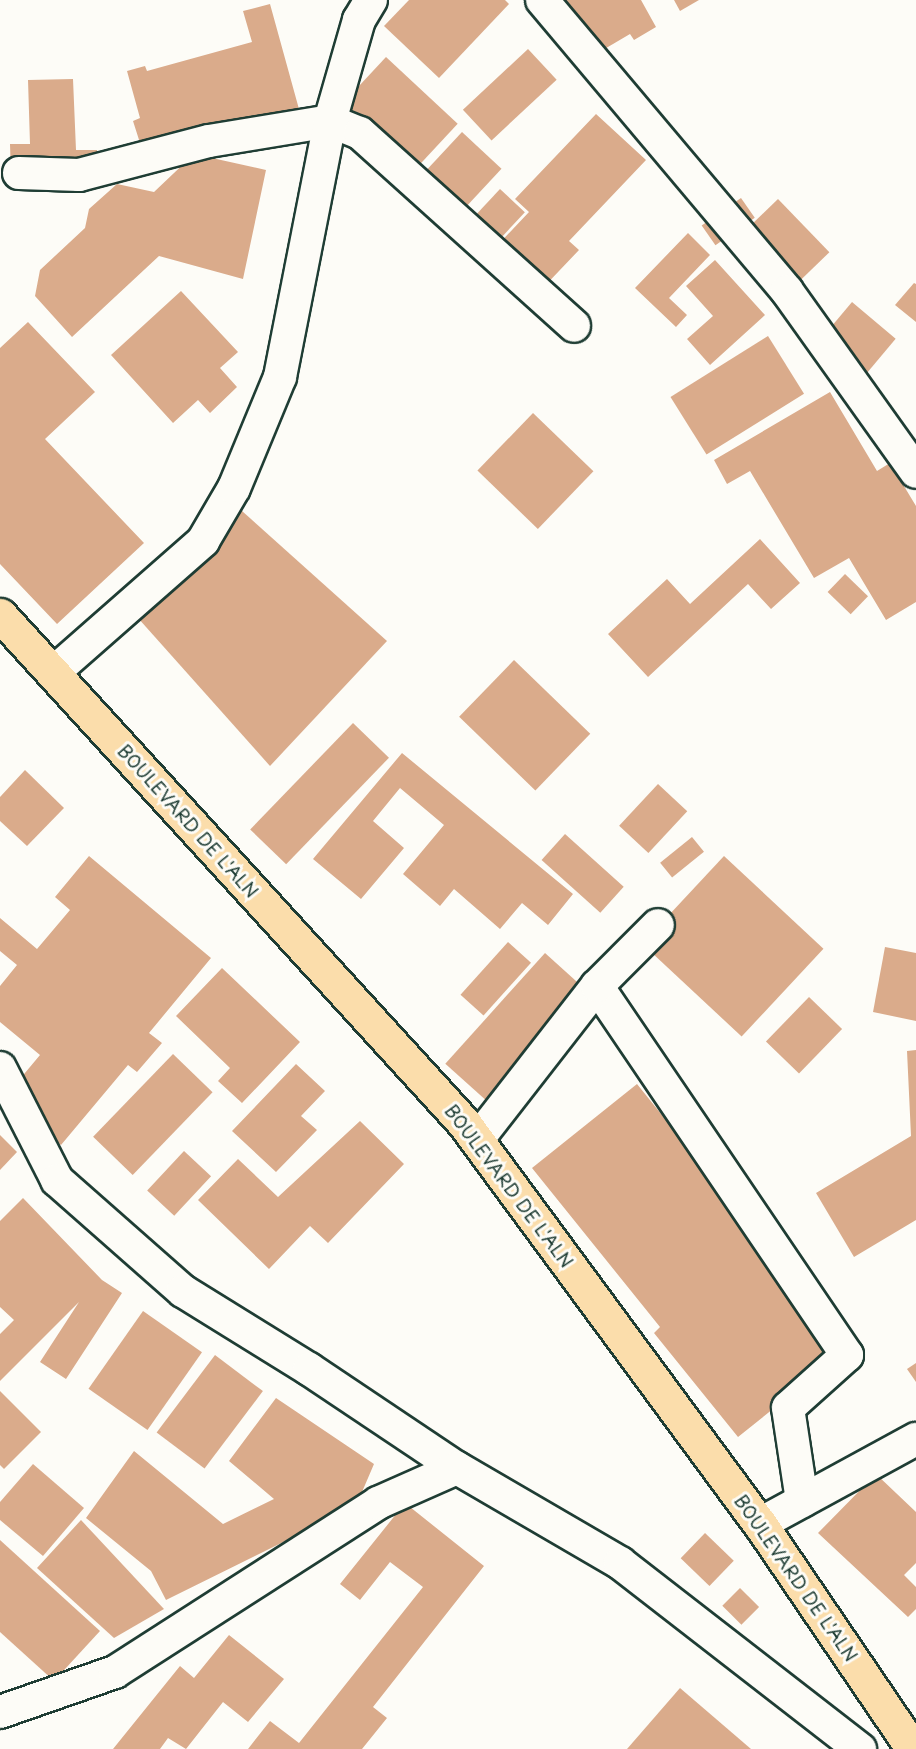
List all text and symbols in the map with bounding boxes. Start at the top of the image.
street label: BOULEVARD DE L'ALN [113,739,263,903]
street label: BOULEVARD DE L'ALN [440,1099,578,1273]
street label: BOULEVARD DE L'ALN [730,1490,862,1666]

